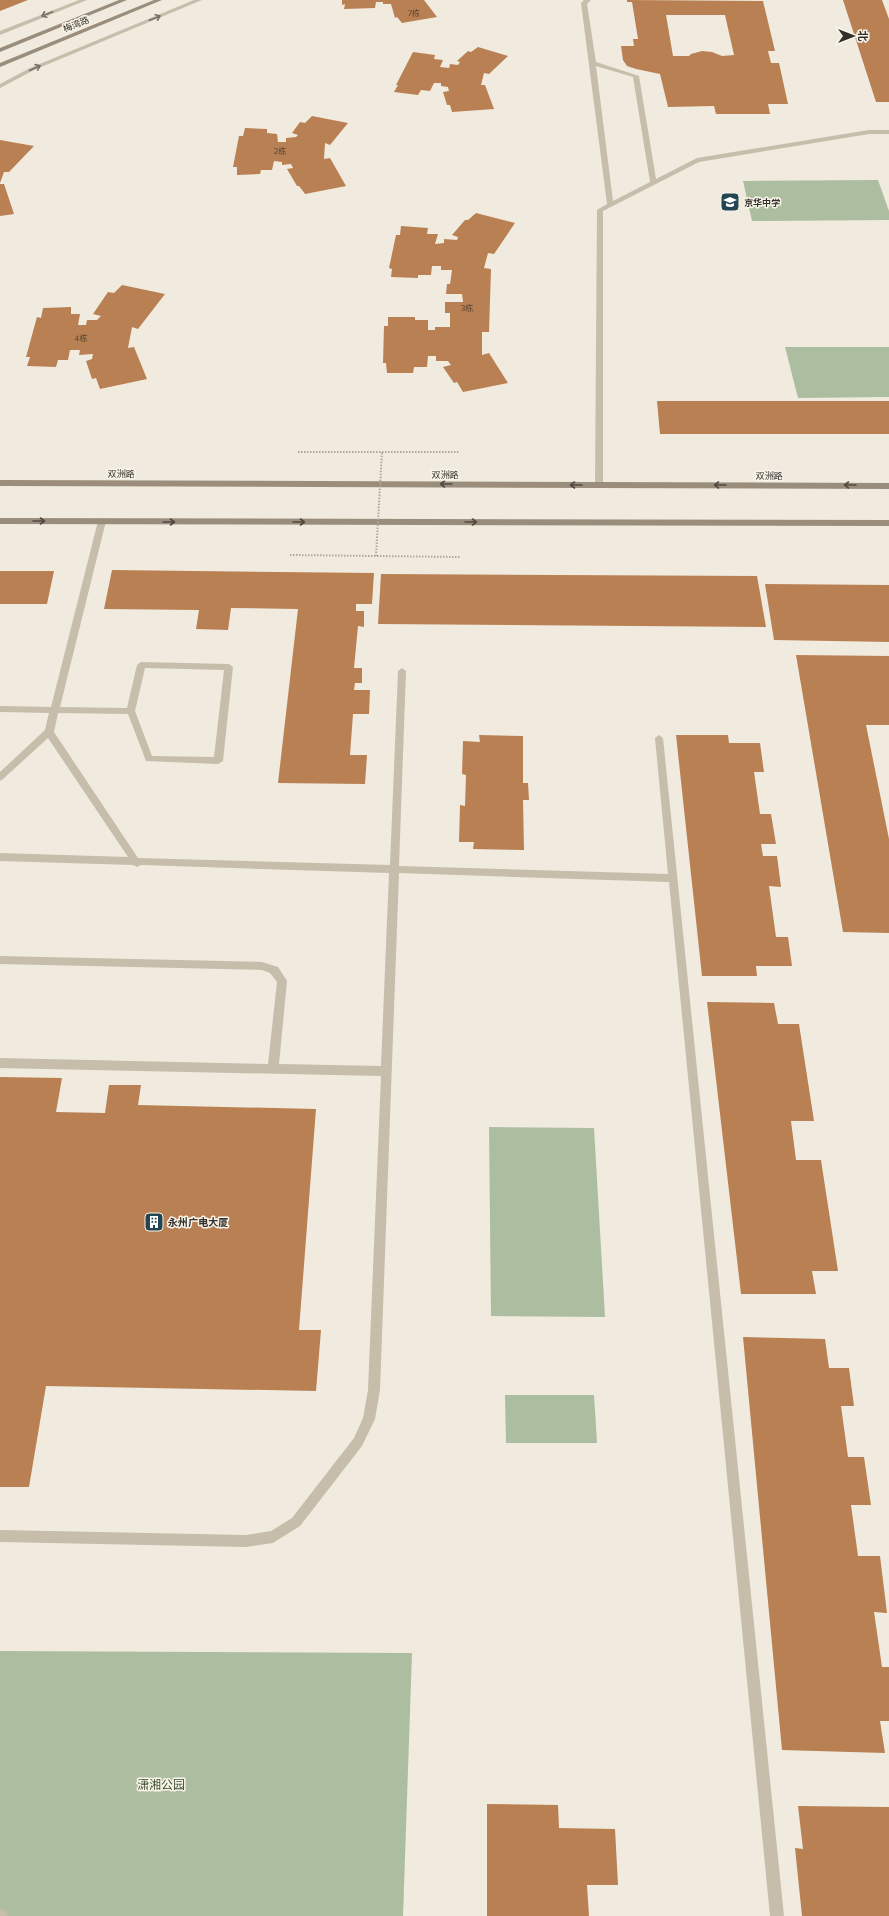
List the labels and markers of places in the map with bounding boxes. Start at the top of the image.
school or university icon: 京华中学 [719,191,741,213]
place label: 京华中学 [744,197,780,208]
building icon: 永州广电大厦 [143,1211,165,1233]
place label: 永州广电大厦 [168,1216,228,1228]

